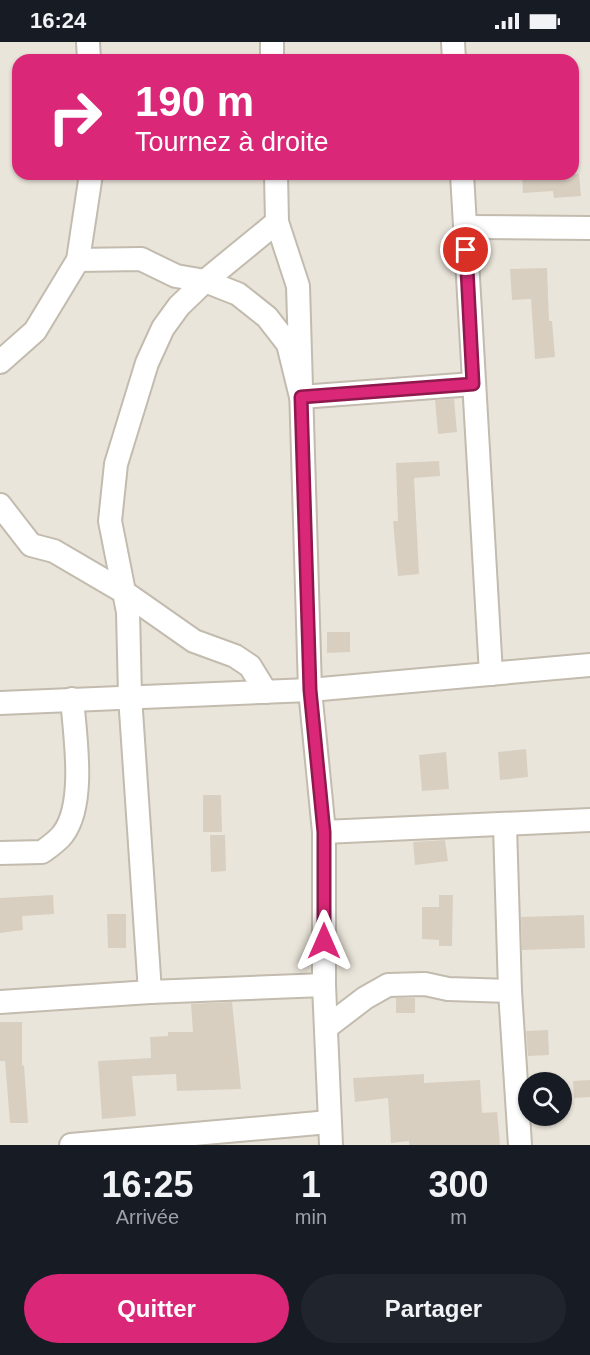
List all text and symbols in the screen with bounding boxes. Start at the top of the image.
text: 16:24 [30,8,86,33]
icon: right [36,78,114,156]
text: 190 m [135,78,254,125]
text: Tournez à droite [135,127,329,157]
pin [440,224,491,275]
icon: arrive [449,233,482,266]
position arrow [292,909,356,973]
map controls [518,1072,572,1126]
button: search [518,1072,572,1126]
text: 16:25 [101,1164,193,1205]
text: 1 [301,1164,321,1205]
text: 300 [428,1164,489,1205]
text: Arrivée [116,1206,179,1228]
text: min [295,1206,327,1228]
text: m [450,1206,467,1228]
button: Quitter [24,1274,289,1343]
button: Partager [301,1274,566,1343]

